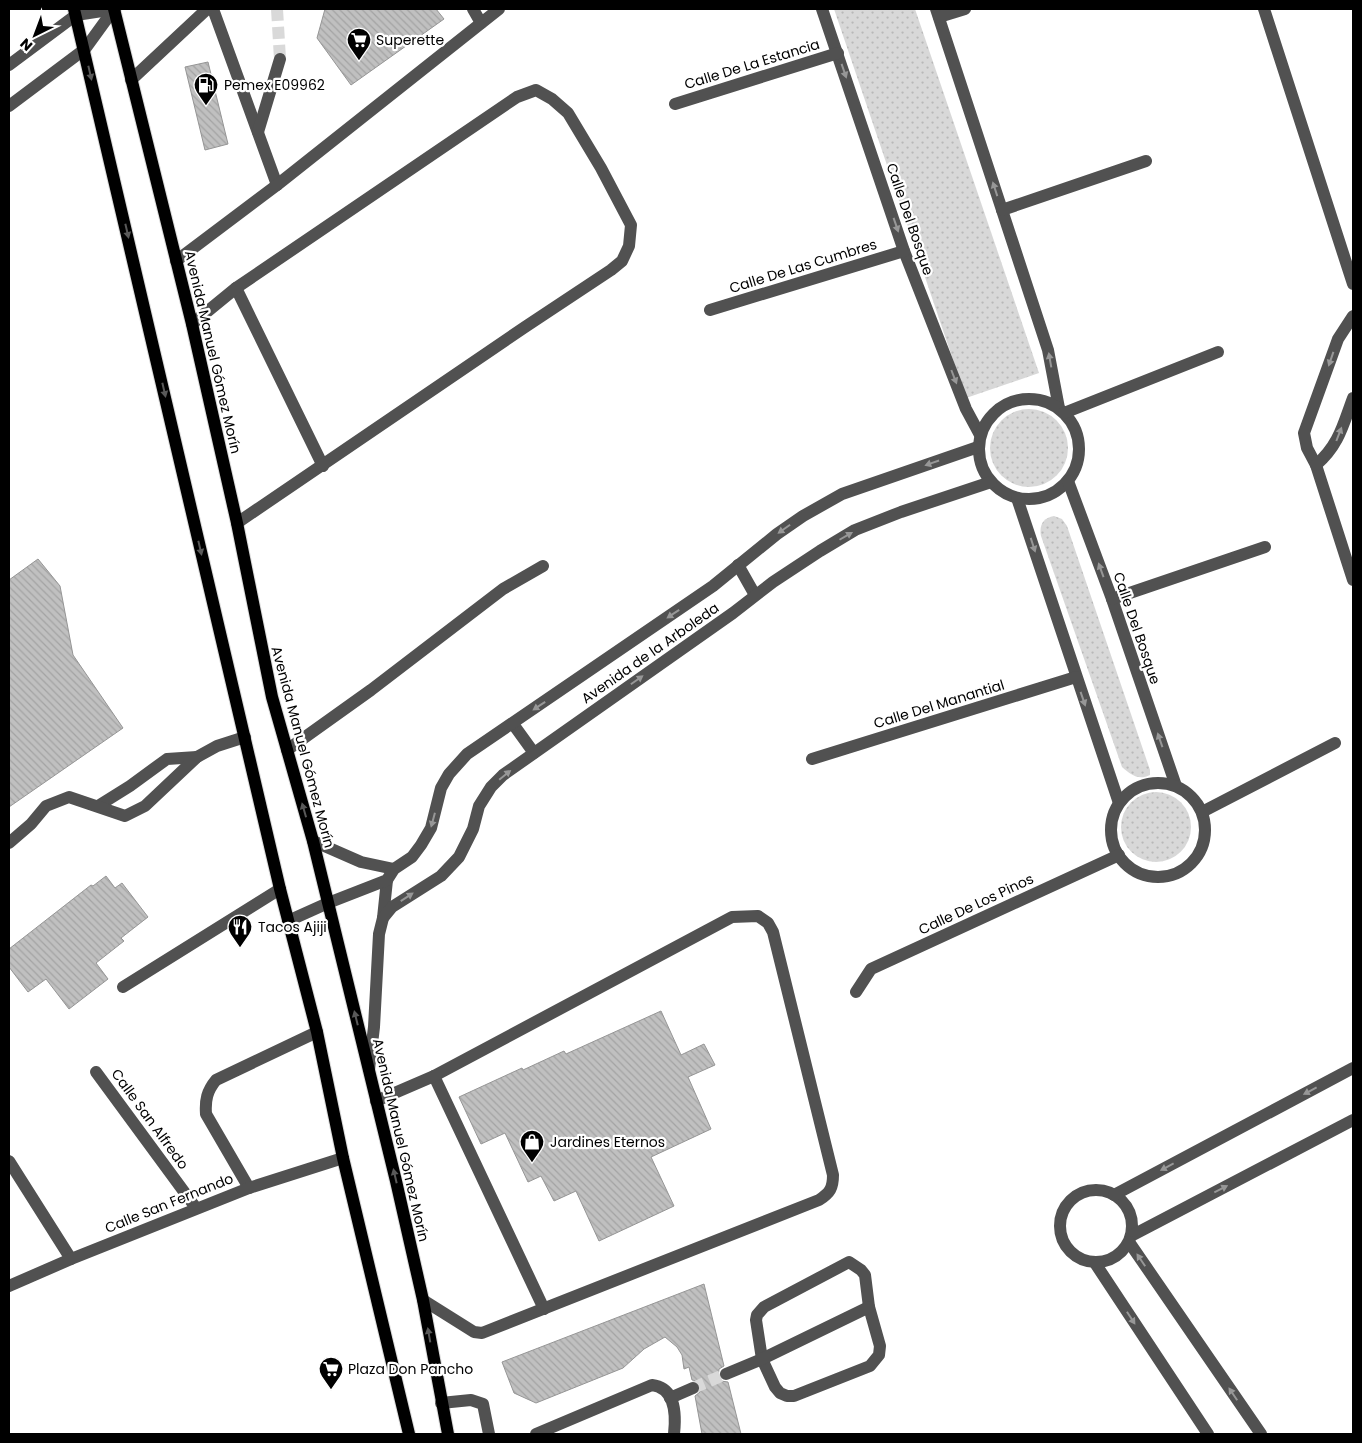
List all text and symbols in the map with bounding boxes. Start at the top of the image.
north arrow [10,10,60,60]
supermarket icon: Superette [346,27,372,61]
place label: Superette [376,30,444,50]
text: N [16,34,37,56]
street label: Calle De La Estancia [682,34,822,94]
one-way arrow [841,64,848,79]
one-way arrow [86,65,94,81]
fuel station icon: Pemex E09962 [193,72,219,106]
place label: Pemex E09962 [224,75,325,95]
street label: Calle Del Bosque [881,160,939,278]
one-way arrow [991,181,999,196]
one-way arrow [892,218,900,233]
one-way arrow [123,224,131,239]
street label: Calle De Las Cumbres [727,234,879,298]
street label: Avenida Manuel Gómez Morín [180,248,246,456]
one-way arrow [1327,351,1334,366]
one-way arrow [1046,352,1054,368]
one-way arrow [950,370,958,385]
one-way arrow [160,382,168,397]
one-way arrow [1336,427,1343,442]
one-way arrow [924,459,939,467]
one-way arrow [778,524,791,534]
one-way arrow [838,532,853,540]
one-way arrow [1029,537,1037,552]
one-way arrow [196,540,204,556]
one-way arrow [1097,562,1105,577]
street label: Calle Del Bosque [1108,569,1166,687]
street label: Avenida de la Arboleda [577,598,723,708]
one-way arrow [666,609,680,619]
street label: Avenida Manuel Gómez Morín [266,644,340,850]
one-way arrow [630,675,643,686]
street label: Calle Del Manantial [871,675,1007,733]
one-way arrow [1080,692,1088,707]
one-way arrow [532,701,546,711]
one-way arrow [1156,732,1164,747]
one-way arrow [498,769,511,780]
one-way arrow [299,802,307,817]
one-way arrow [429,812,437,827]
street label: Calle De Los Pinos [915,869,1037,939]
one-way arrow [400,893,414,902]
restaurant icon: Tacos Ajiji [227,914,253,948]
place label: Tacos Ajiji [258,917,327,937]
one-way arrow [352,1011,360,1026]
street label: Avenida Manuel Gómez Morín [368,1036,434,1244]
street label: Calle San Alfredo [107,1065,193,1173]
one-way arrow [1303,1087,1317,1095]
shop icon: Jardines Eternos [519,1129,545,1163]
place label: Jardines Eternos [550,1132,665,1152]
one-way arrow [1159,1163,1174,1171]
street label: Calle San Fernando [102,1168,236,1238]
one-way arrow [391,1168,399,1184]
one-way arrow [1214,1185,1228,1193]
one-way arrow [1136,1253,1146,1267]
one-way arrow [1126,1311,1136,1325]
one-way arrow [424,1326,432,1342]
supermarket icon: Plaza Don Pancho [318,1356,344,1390]
place label: Plaza Don Pancho [348,1359,473,1379]
one-way arrow [1228,1387,1238,1401]

